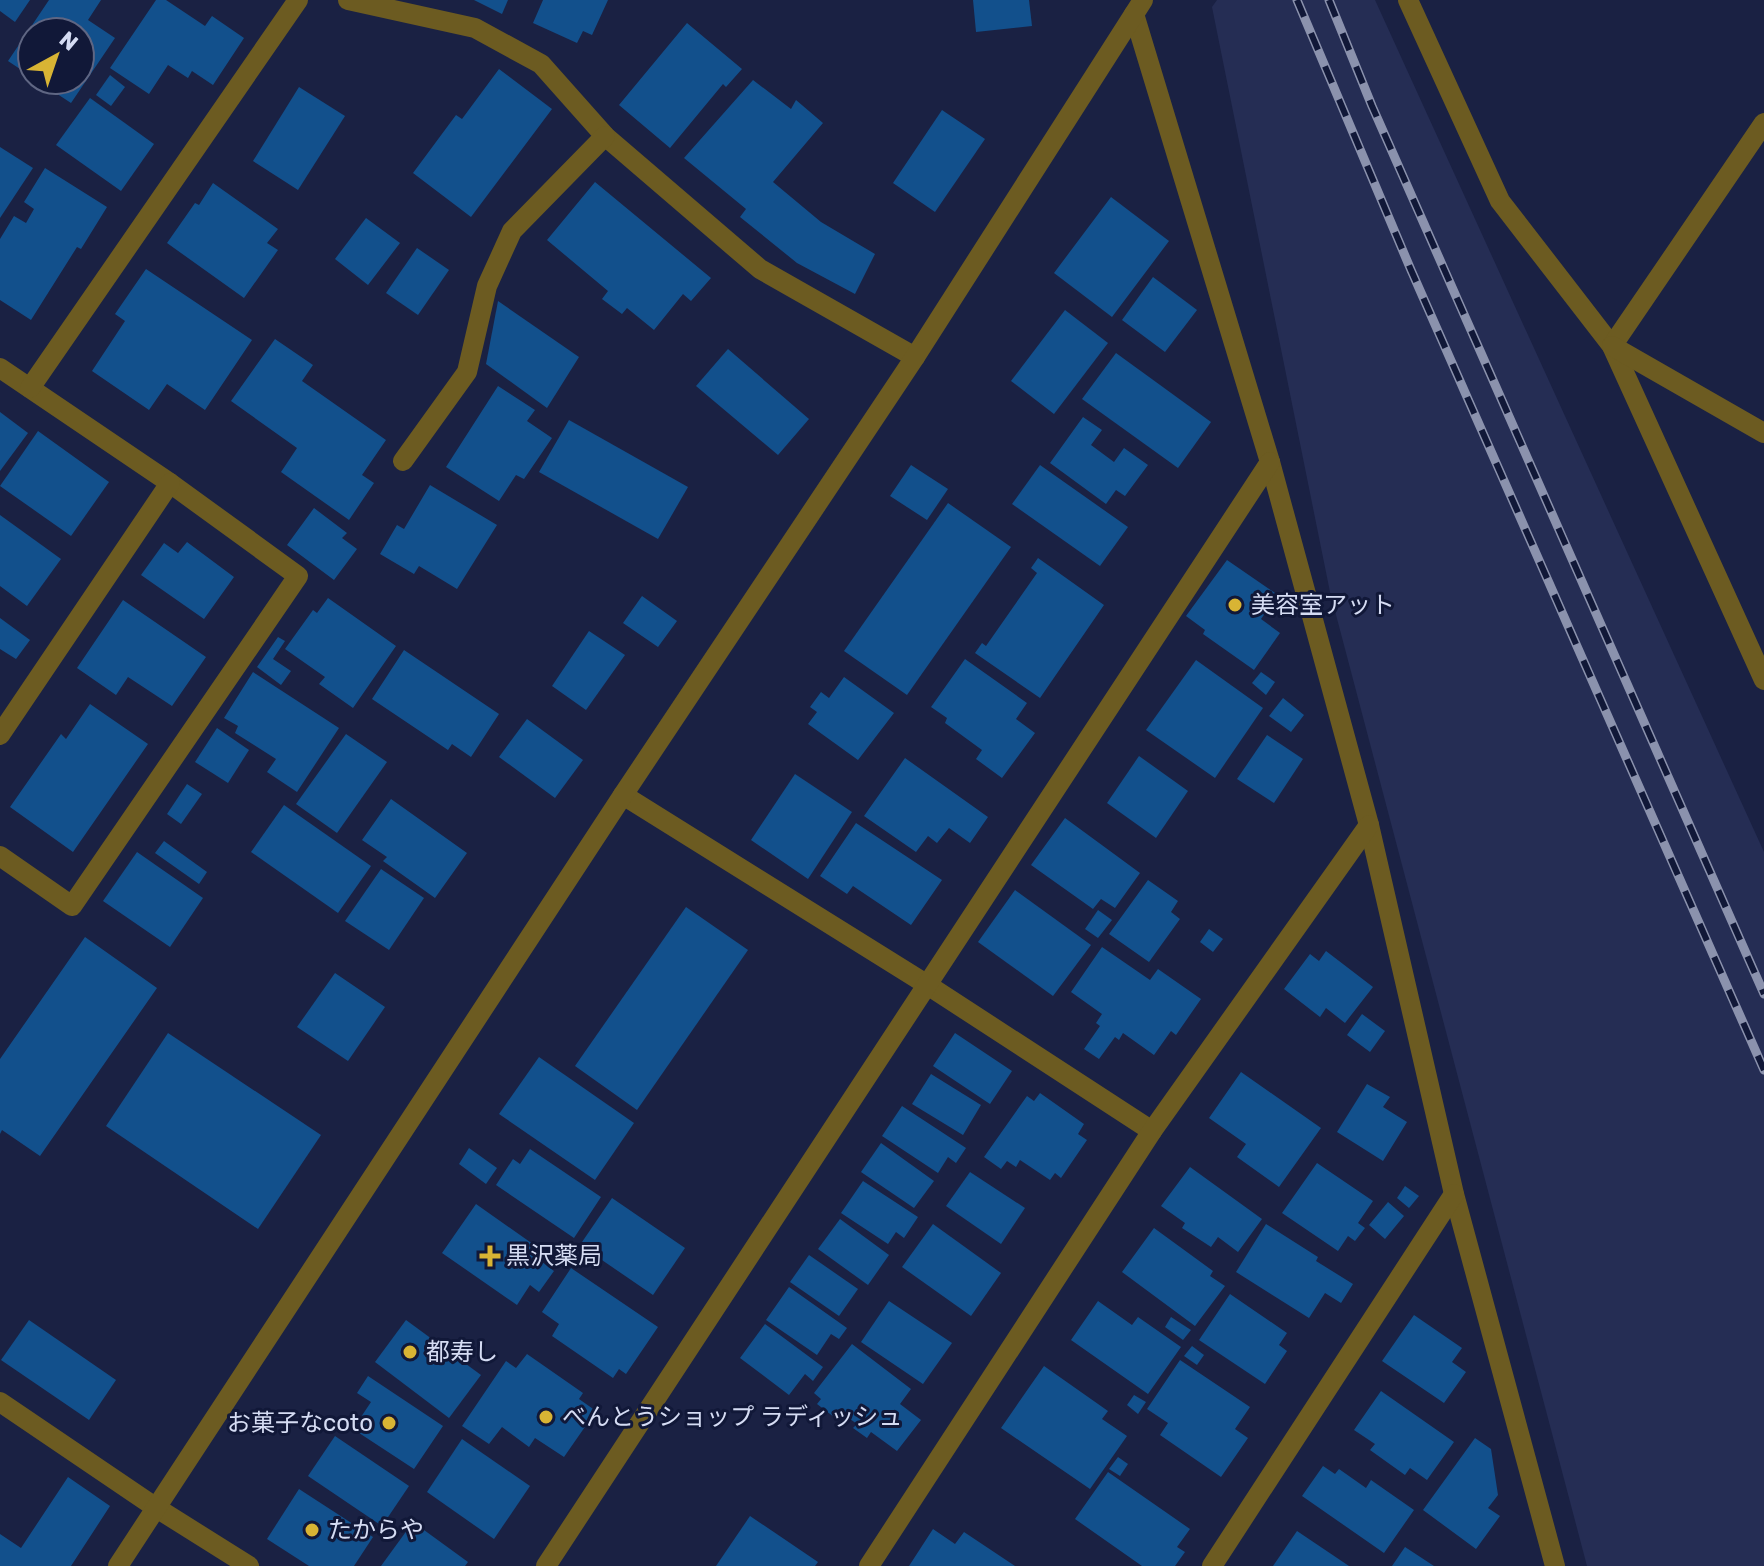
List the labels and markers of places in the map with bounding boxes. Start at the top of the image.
place label: 美容室アット [1251,591,1395,619]
marker: 美容室アット [1226,596,1244,614]
place label: 黒沢薬局 [506,1242,602,1270]
marker: 黒沢薬局 [481,1247,499,1265]
place label: 都寿し [426,1338,498,1366]
marker: 都寿し [401,1343,419,1361]
place label: べんとうショップ ラディッシュ [562,1403,902,1431]
marker: べんとうショップ ラディッシュ [537,1408,555,1426]
place label: お菓子なcoto [227,1409,373,1437]
marker: お菓子なcoto [380,1414,398,1432]
place label: たからや [328,1516,424,1544]
marker: たからや [303,1521,321,1539]

